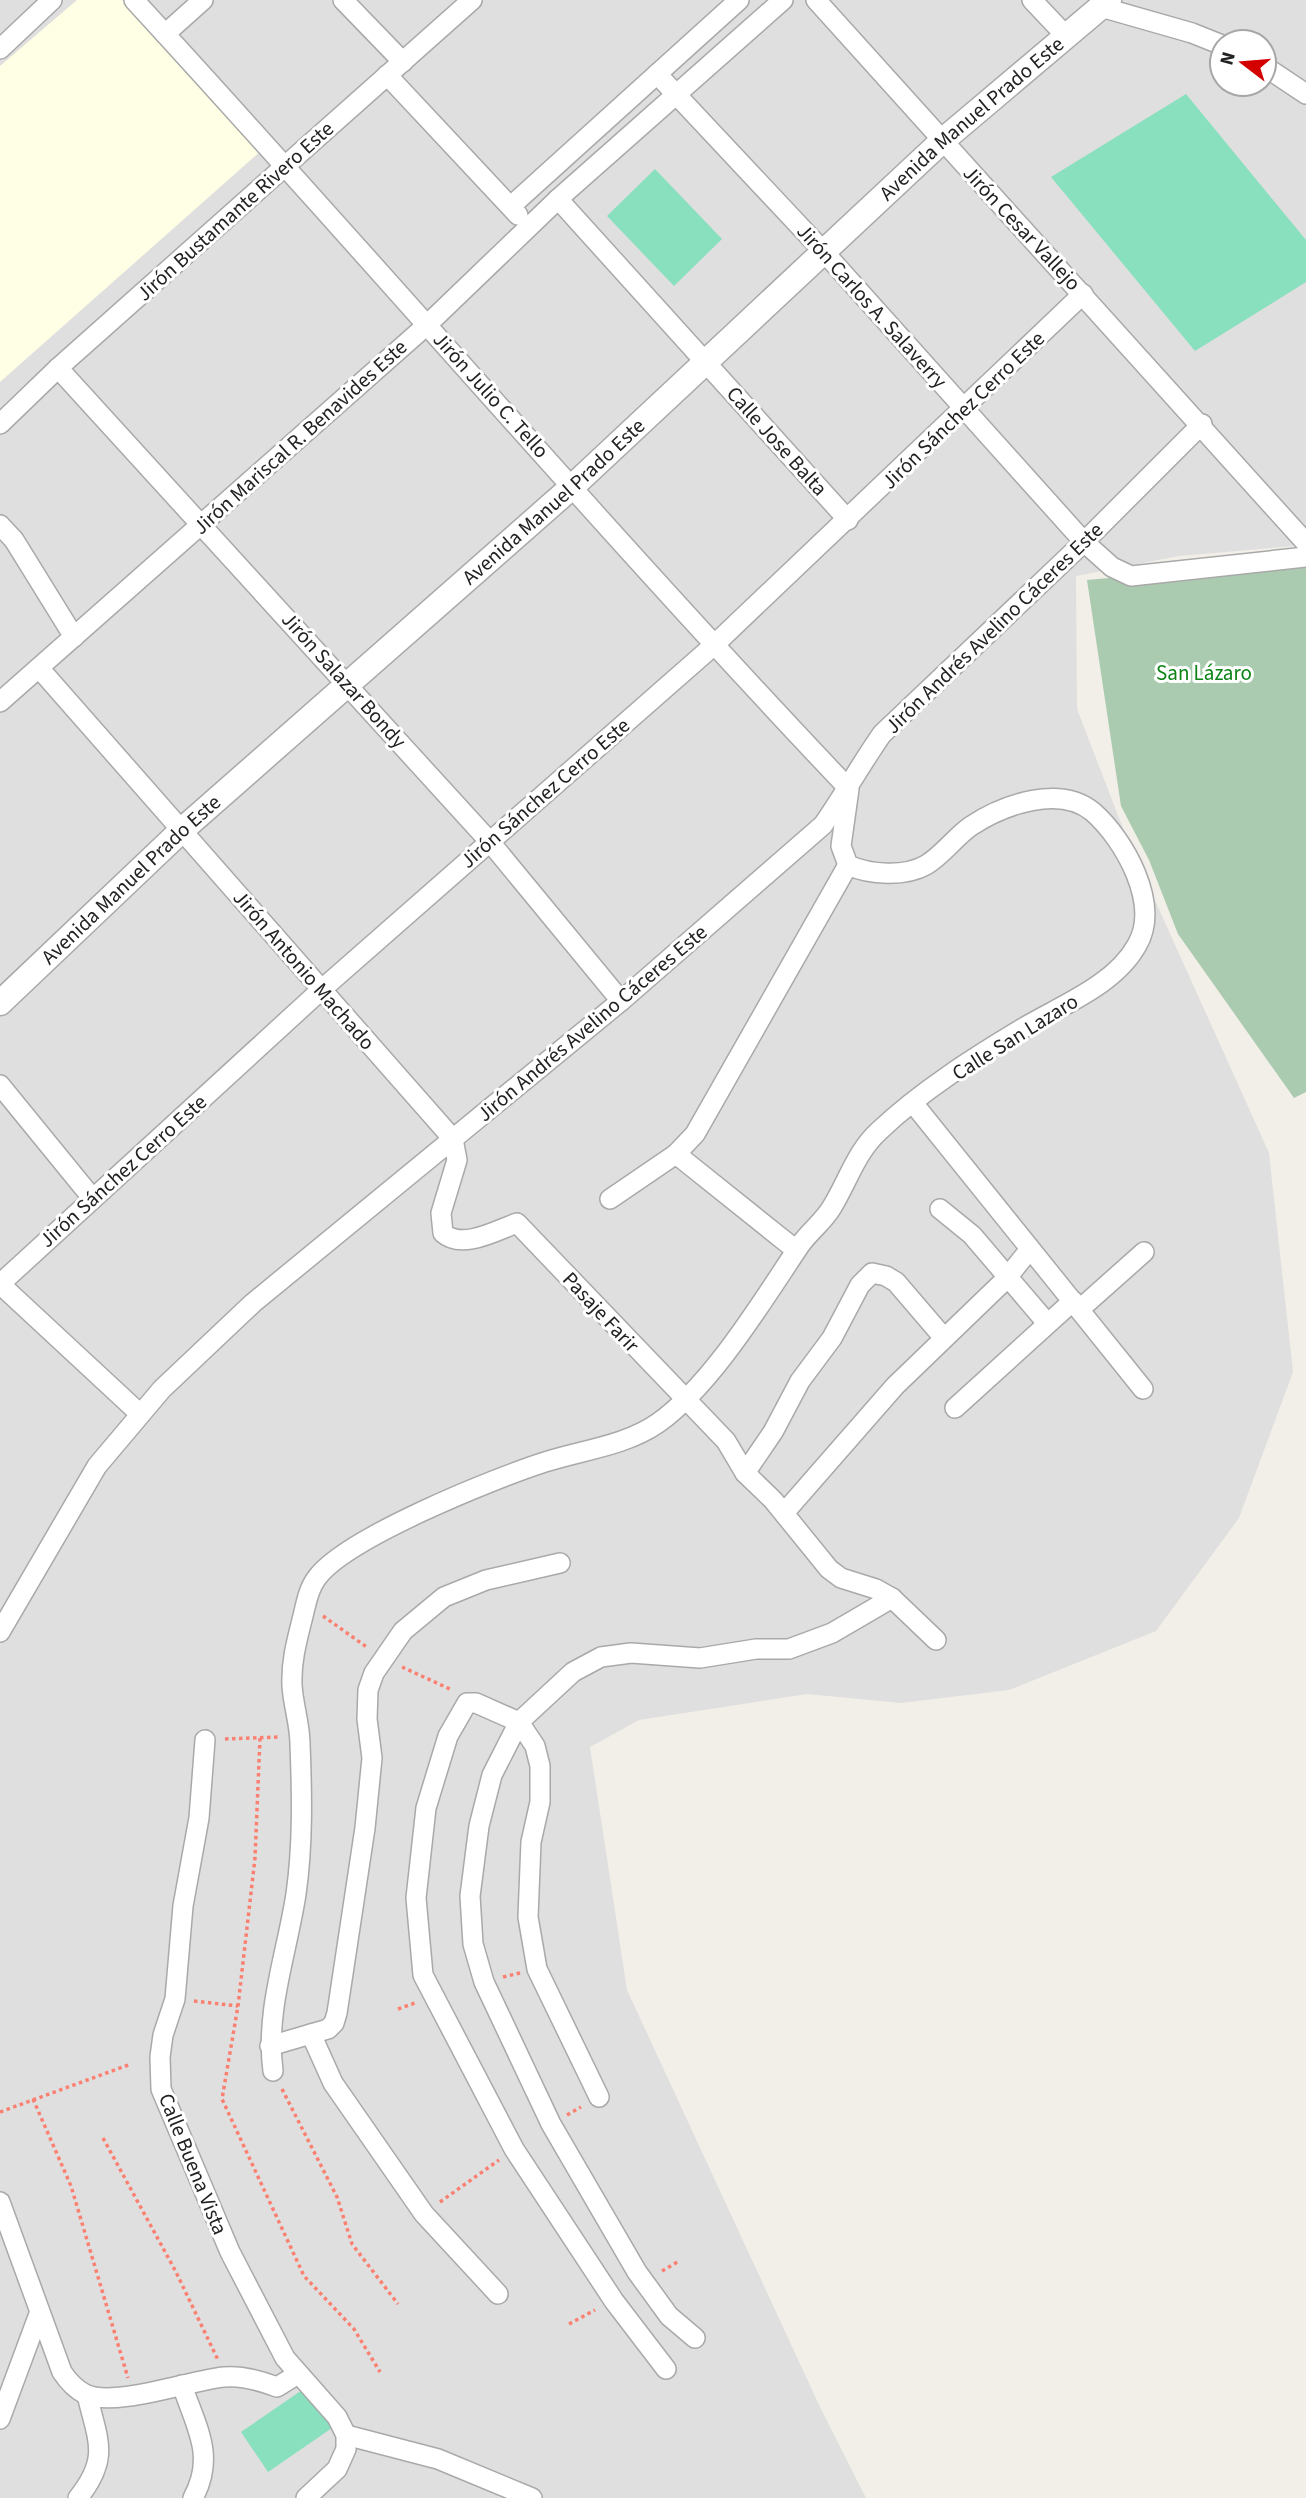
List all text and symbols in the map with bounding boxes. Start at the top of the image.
north arrow [1208,28,1278,98]
street label: Avenida Manuel Prado Este [872,29,1070,208]
text: N [1213,49,1243,69]
street label: Jirón Bustamante Rivero Este [130,114,340,308]
street label: Jirón Cesar Vallejo [956,159,1088,297]
street label: Jirón Carlos A. Salaverry [790,217,954,395]
street label: Jirón Sánchez Cerro Este [875,324,1051,496]
street label: Jirón Julio C. Tello [426,325,556,465]
street label: Jirón Mariscal R. Benavides Este [186,333,414,541]
street label: Calle Jose Balta [720,380,834,502]
street label: Avenida Manuel Prado Este [456,411,651,592]
street label: Jirón Andrés Avelino Cáceres Este [878,516,1110,740]
street label: Jirón Salazar Bondy [275,605,414,755]
park label: San Lázaro [1156,658,1252,688]
street label: Jirón Sánchez Cerro Este [454,711,636,875]
street label: Avenida Manuel Prado Este [34,788,227,971]
street label: Jirón Antonio Machado [226,883,382,1057]
street label: Jirón Andrés Avelino Cáceres Este [470,917,714,1129]
street label: Calle San Lazaro [946,986,1084,1088]
street label: Jirón Sánchez Cerro Este [33,1088,213,1254]
street label: Pasaje Farir [556,1265,647,1360]
street label: Calle Buena Vista [151,2089,235,2239]

